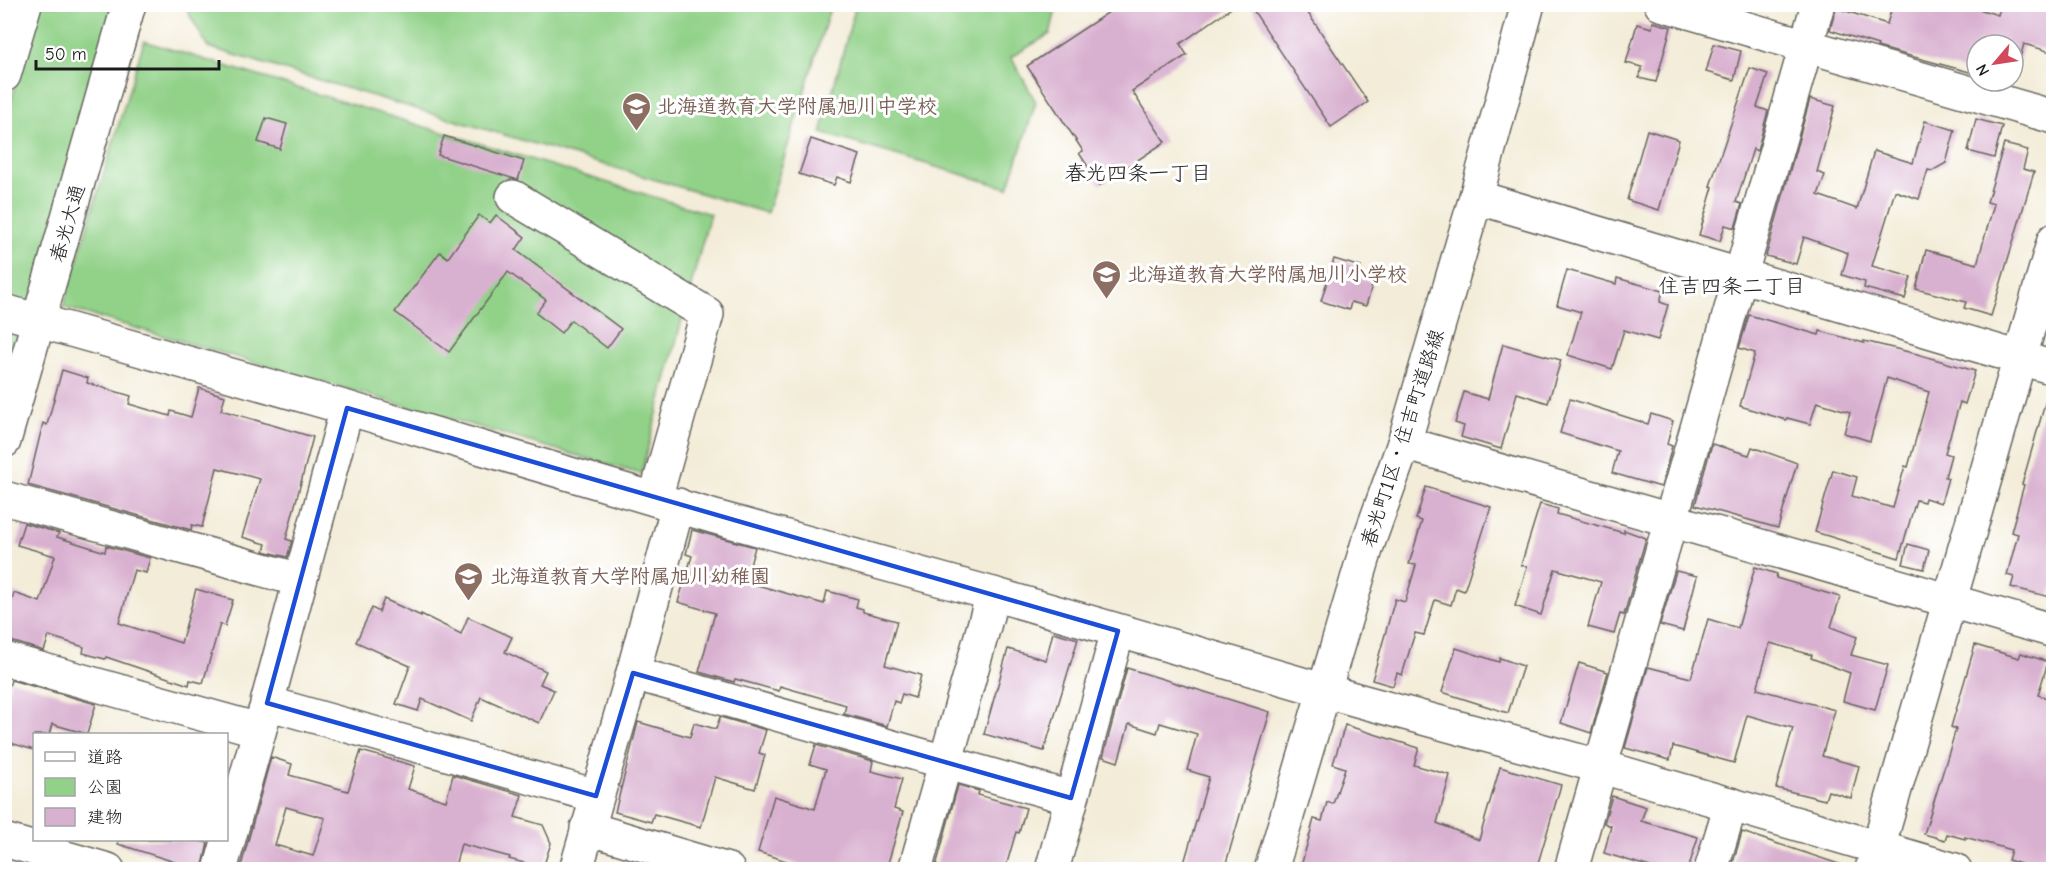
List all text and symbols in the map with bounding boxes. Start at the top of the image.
scale bar [36,33,219,71]
north arrow [1965,33,2025,93]
text: 50 m [45,44,87,65]
text: N [1972,61,1993,79]
school or university icon: 北海道教育大学附属旭川中学校 [620,90,652,132]
place label: 北海道教育大学附属旭川中学校 [657,95,937,118]
district label: 春光四条一丁目 [1065,161,1212,185]
street label: 春光大通 [45,182,90,265]
school or university icon: 北海道教育大学附属旭川小学校 [1090,258,1122,300]
place label: 北海道教育大学附属旭川小学校 [1127,263,1407,286]
district label: 住吉四条二丁目 [1659,274,1806,298]
street label: 春光町1区・住吉町道路線 [1356,326,1449,550]
school or university icon: 北海道教育大学附属旭川幼稚園 [453,560,485,602]
place label: 北海道教育大学附属旭川幼稚園 [490,565,770,588]
legend [33,733,228,841]
text: 道路 [87,747,123,768]
text: 公園 [87,777,123,798]
text: 建物 [87,807,123,828]

